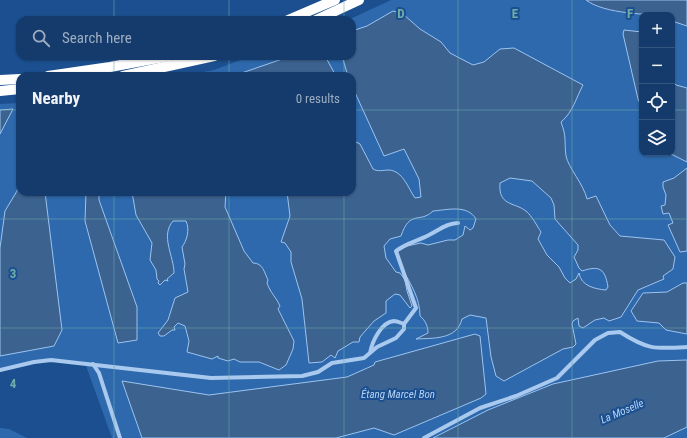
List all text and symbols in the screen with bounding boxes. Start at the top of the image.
text: D [397,6,405,21]
text: E [512,6,519,21]
text: F [627,6,633,21]
map controls [639,12,675,156]
button: + [639,12,675,48]
search box [16,16,356,60]
icon: search [30,27,52,49]
text: Search here [62,29,132,47]
button: − [639,48,675,84]
button: locate [639,84,675,120]
text: Nearby [32,88,80,108]
text: 0 results [296,91,340,106]
button: layers [639,120,675,156]
text: 3 [10,266,16,281]
text: 4 [10,376,17,391]
water label: Étang Marcel Bon [361,388,435,401]
water label: La Moselle [599,397,646,426]

